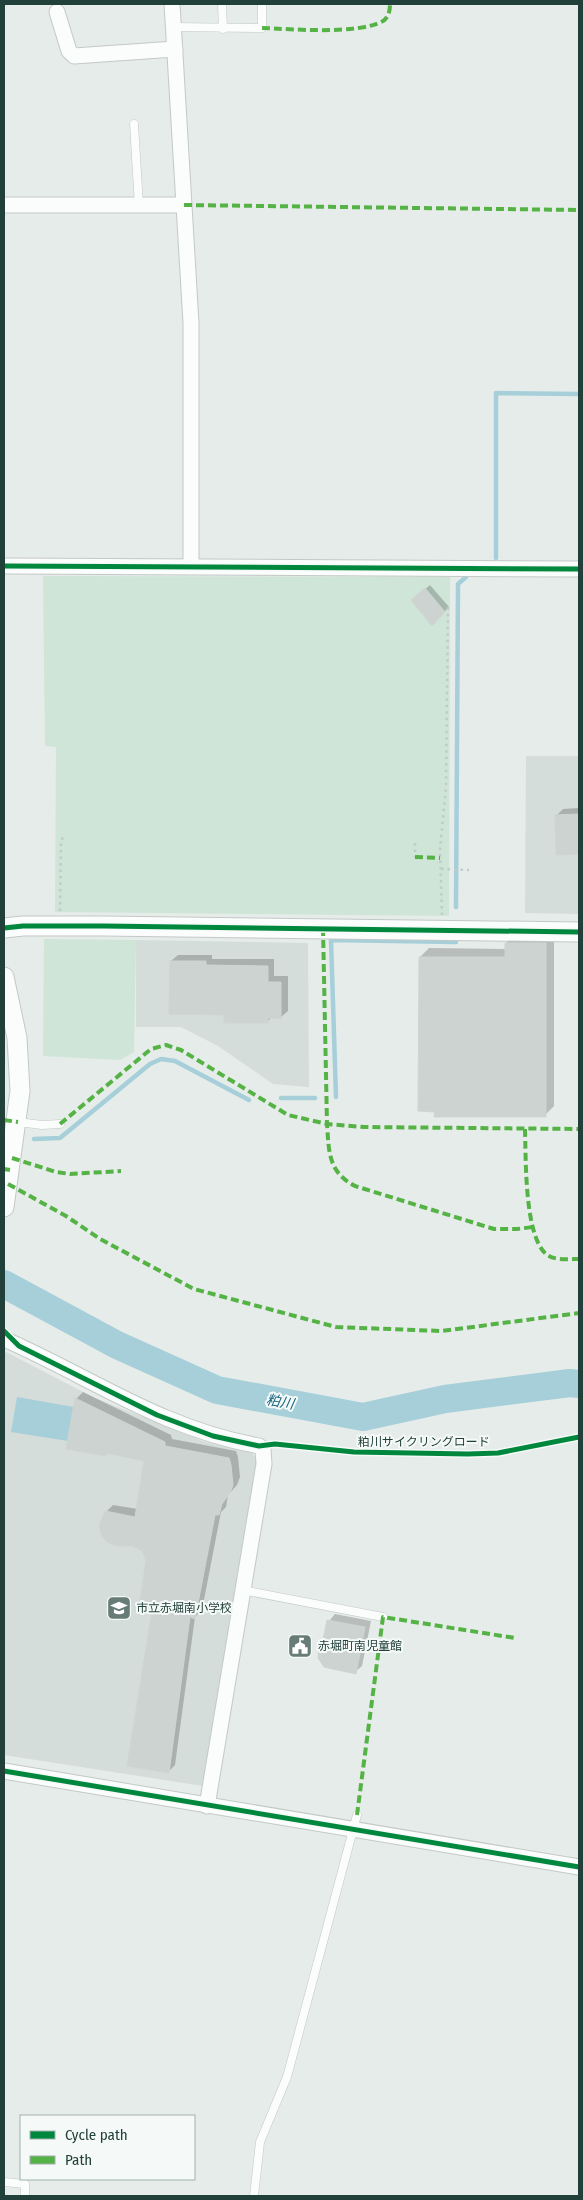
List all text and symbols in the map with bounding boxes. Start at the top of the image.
water label: 粕川 [265,1391,297,1413]
street label: 粕川サイクリングロード [358,1435,490,1449]
school or university icon: 市立赤堀南小学校 [106,1595,132,1621]
place label: 市立赤堀南小学校 [136,1601,232,1615]
public building icon: 赤堀町南児童館 [287,1633,313,1659]
place label: 赤堀町南児童館 [318,1639,402,1653]
legend [20,2115,195,2180]
text: Cycle path [65,2126,128,2144]
text: Path [65,2151,92,2169]

